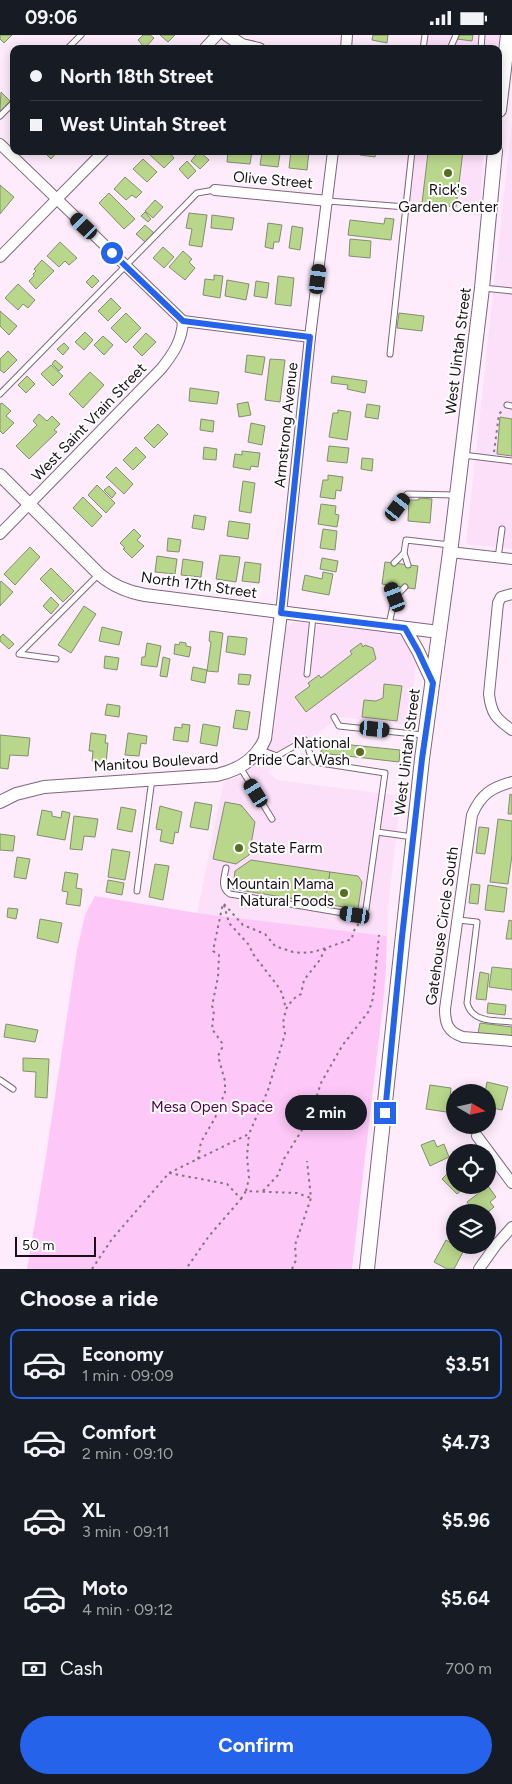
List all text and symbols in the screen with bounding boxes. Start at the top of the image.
text: 09:06 [25,6,77,29]
text: North 18th Street [60,65,214,88]
text: West Uintah Street [60,113,227,136]
marker: Rick's Garden Center [442,167,454,179]
street label: Olive Street [232,168,314,192]
place label: Rick's Garden Center [398,181,498,216]
car [67,210,100,242]
route start [101,242,123,264]
car [308,263,327,295]
street label: West Uintah Street [441,286,475,416]
street label: West Saint Vrain Street [28,359,150,485]
street label: Armstrong Avenue [270,361,302,489]
car [382,491,413,523]
street label: North 17th Street [140,568,259,602]
car [382,580,407,614]
street label: West Uintah Street [390,687,424,817]
car [359,720,390,738]
place label: National Pride Car Wash [248,734,350,769]
marker: National Pride Car Wash [354,746,366,758]
street label: Manitou Boulevard [93,749,219,775]
car [241,776,270,810]
place label: State Farm [249,839,323,857]
marker: State Farm [233,842,245,854]
street label: Gatehouse Circle South [422,845,462,1007]
place label: Mountain Mama Natural Foods [226,875,334,910]
marker: Mountain Mama Natural Foods [338,887,350,899]
car [339,905,370,925]
north arrow [446,1084,496,1134]
map controls [446,1084,496,1254]
callout: 2 min [285,1095,368,1131]
park label: Mesa Open Space [151,1098,273,1116]
route end [374,1102,396,1124]
text: 2 min [306,1103,346,1122]
button: locate [446,1144,496,1194]
button: layers [446,1204,496,1254]
scale bar [15,1234,96,1257]
text: 50 m [22,1237,54,1254]
text: Choose a ride [20,1285,158,1312]
icon: car [22,1342,67,1387]
text: Economy [82,1343,164,1366]
text: $3.51 [445,1353,490,1376]
text: 1 min · 09:09 [82,1366,173,1385]
icon: car [22,1420,67,1465]
text: Comfort [82,1421,157,1444]
text: $4.73 [442,1431,490,1454]
text: 2 min · 09:10 [82,1444,173,1463]
icon: car [22,1498,67,1543]
text: XL [82,1499,105,1522]
text: $5.96 [442,1509,490,1532]
text: 3 min · 09:11 [82,1522,169,1541]
icon: car [22,1576,67,1621]
text: Moto [82,1577,128,1600]
text: $5.64 [441,1587,490,1610]
text: 4 min · 09:12 [82,1600,173,1619]
icon: cash [20,1655,48,1683]
text: Cash [60,1657,103,1680]
text: 700 m [445,1659,492,1678]
button: Confirm [20,1716,492,1774]

